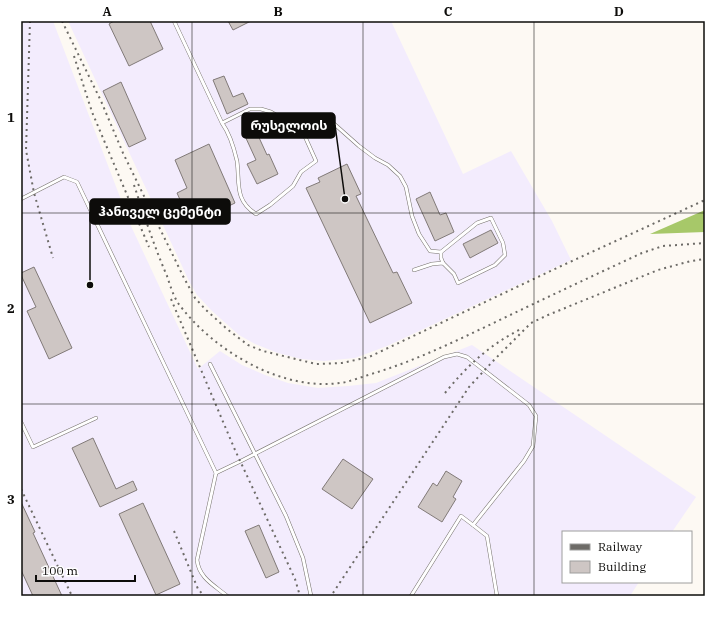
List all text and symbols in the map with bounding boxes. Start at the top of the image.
text: A [102,3,112,20]
text: B [273,3,283,20]
text: C [444,3,453,20]
text: D [614,3,624,20]
text: 1 [7,109,15,126]
callout: რუსელოის [242,113,335,138]
text: რუსელოის [250,117,328,134]
callout: ჰანიველ ცემენტი [90,199,230,224]
text: ჰანიველ ცემენტი [98,203,222,220]
text: 2 [7,300,15,317]
text: 3 [7,491,15,508]
legend [562,531,692,583]
text: Railway [598,539,643,554]
scale bar [36,557,135,583]
text: Building [598,559,646,574]
text: 100 m [42,563,78,578]

